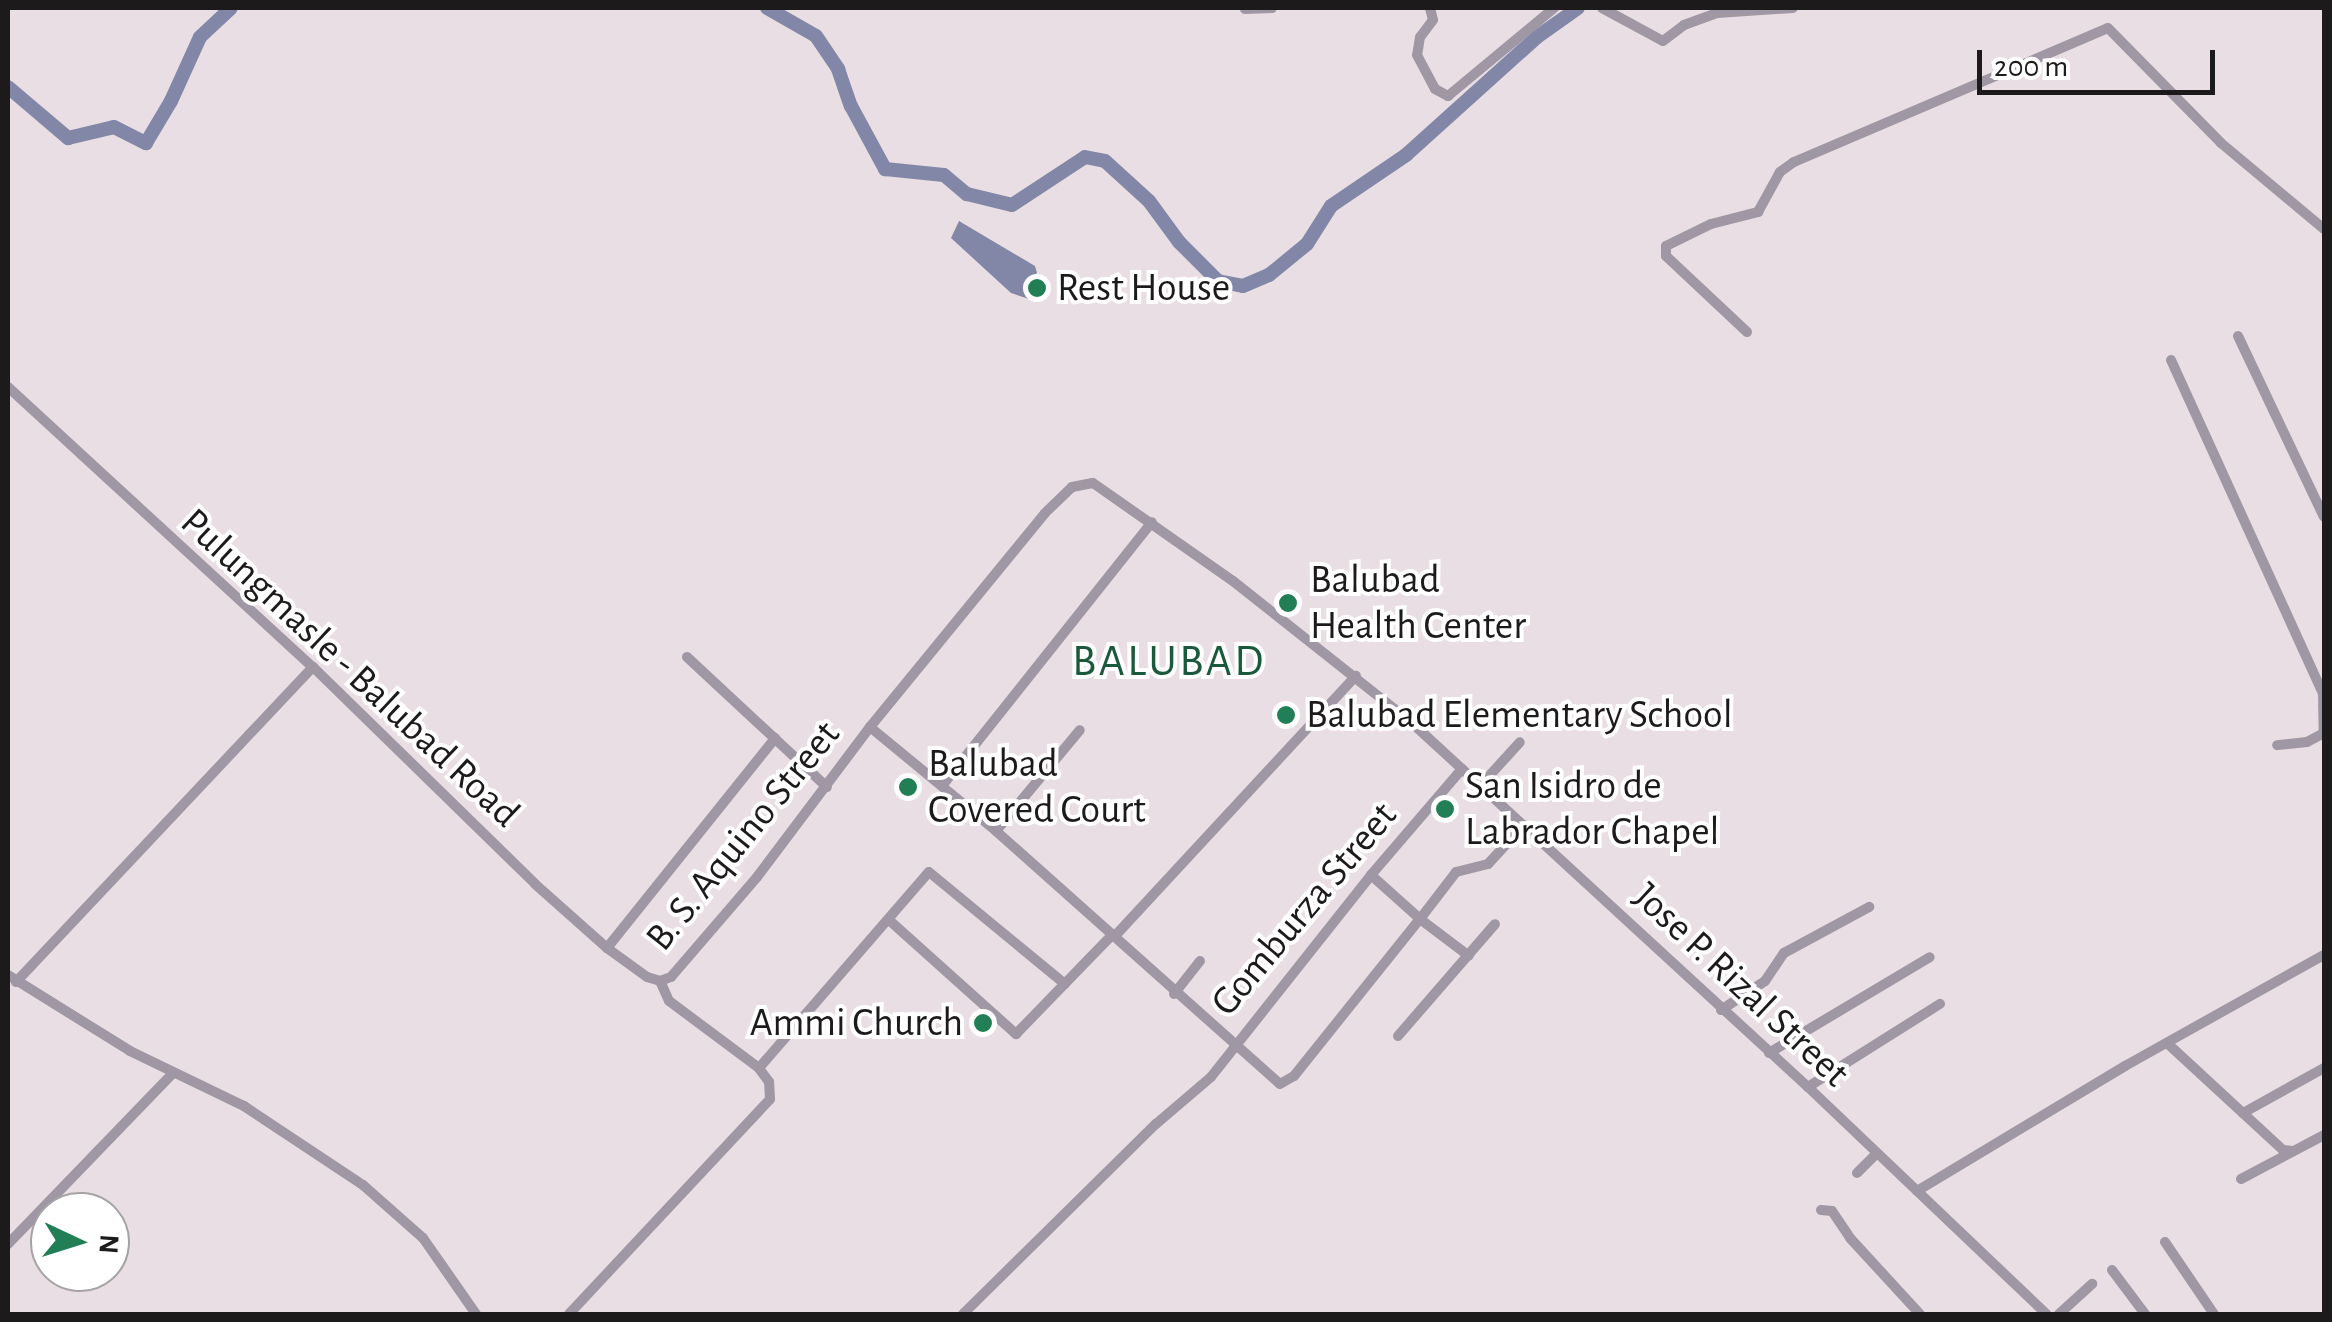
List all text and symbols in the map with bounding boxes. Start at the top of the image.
scale bar [1982,30,2220,92]
text: 200 m [1994,52,2068,82]
place label: Rest House [1057,264,1230,312]
marker: Rest House [1026,277,1048,299]
street label: Pulungmasle - Balubad Road [171,498,529,838]
place label: Balubad Health Center [1310,556,1526,650]
marker: Balubad Health Center [1275,590,1301,616]
district label: BALUBAD [1072,635,1266,689]
place label: Balubad Elementary School [1306,691,1733,739]
marker: Balubad Elementary School [1275,704,1297,726]
street label: B. S. Aquino Street [636,711,850,961]
place label: Balubad Covered Court [928,740,1146,834]
place label: San Isidro de Labrador Chapel [1465,762,1719,856]
marker: Balubad Covered Court [897,776,919,798]
street label: Gomburza Street [1201,793,1407,1025]
marker: San Isidro de Labrador Chapel [1434,798,1456,820]
street label: Jose P. Rizal Street [1623,873,1859,1097]
place label: Ammi Church [750,999,963,1047]
marker: Ammi Church [972,1012,994,1034]
north arrow [30,1192,130,1292]
text: N [93,1233,123,1255]

